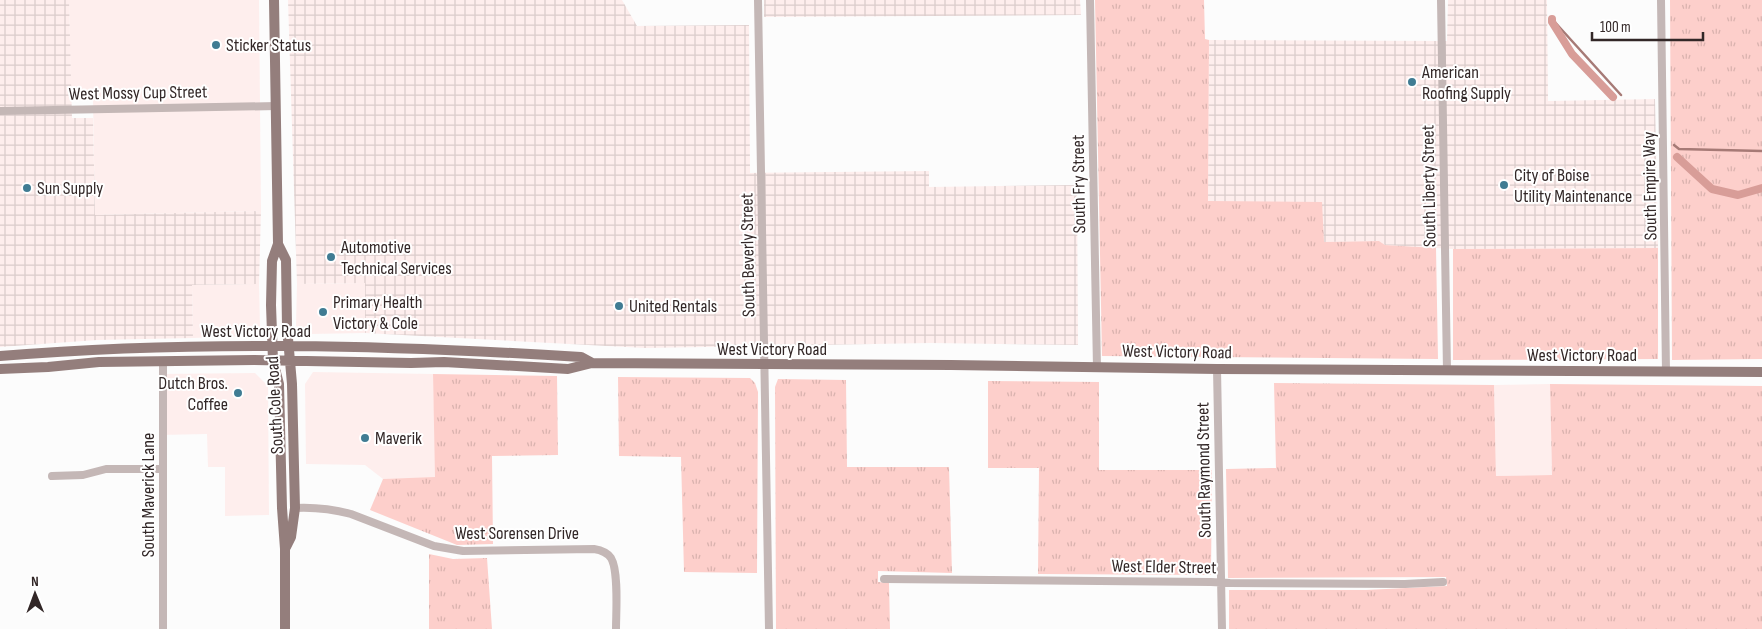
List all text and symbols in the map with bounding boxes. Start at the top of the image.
scale bar [1592,10,1703,42]
text: 100 m [1600,18,1631,37]
place label: Sticker Status [226,35,311,56]
marker: Sticker Status [210,39,222,51]
place label: American Roofing Supply [1421,62,1511,104]
marker: American Roofing Supply [1406,76,1418,88]
street label: West Mossy Cup Street [69,81,208,105]
street label: South Liberty Street [1417,124,1441,247]
street label: South Empire Way [1639,132,1661,240]
street label: South Fry Street [1068,134,1090,234]
place label: City of Boise Utility Maintenance [1514,165,1632,207]
place label: Sun Supply [37,178,103,199]
marker: City of Boise Utility Maintenance [1498,179,1510,191]
marker: Sun Supply [21,182,33,194]
street label: South Beverly Street [736,192,760,317]
place label: Automotive Technical Services [340,237,452,279]
marker: Automotive Technical Services [325,251,337,263]
place label: Primary Health Victory & Cole [333,292,423,334]
place label: United Rentals [629,296,717,317]
marker: United Rentals [613,300,625,312]
marker: Primary Health Victory & Cole [317,306,329,318]
street label: West Victory Road [201,321,311,342]
street label: West Victory Road [717,339,827,360]
street label: West Victory Road [1122,341,1232,363]
street label: West Victory Road [1527,345,1637,366]
street label: South Cole Road [262,355,288,455]
place label: Dutch Bros. Coffee [158,373,228,415]
marker: Dutch Bros. Coffee [232,387,244,399]
street label: South Raymond Street [1192,401,1216,538]
place label: Maverik [375,428,422,449]
marker: Maverik [359,432,371,444]
street label: South Maverick Lane [138,433,159,557]
street label: West Sorensen Drive [455,523,579,544]
street label: West Elder Street [1111,556,1217,578]
north arrow [10,569,60,619]
text: N [31,573,39,590]

